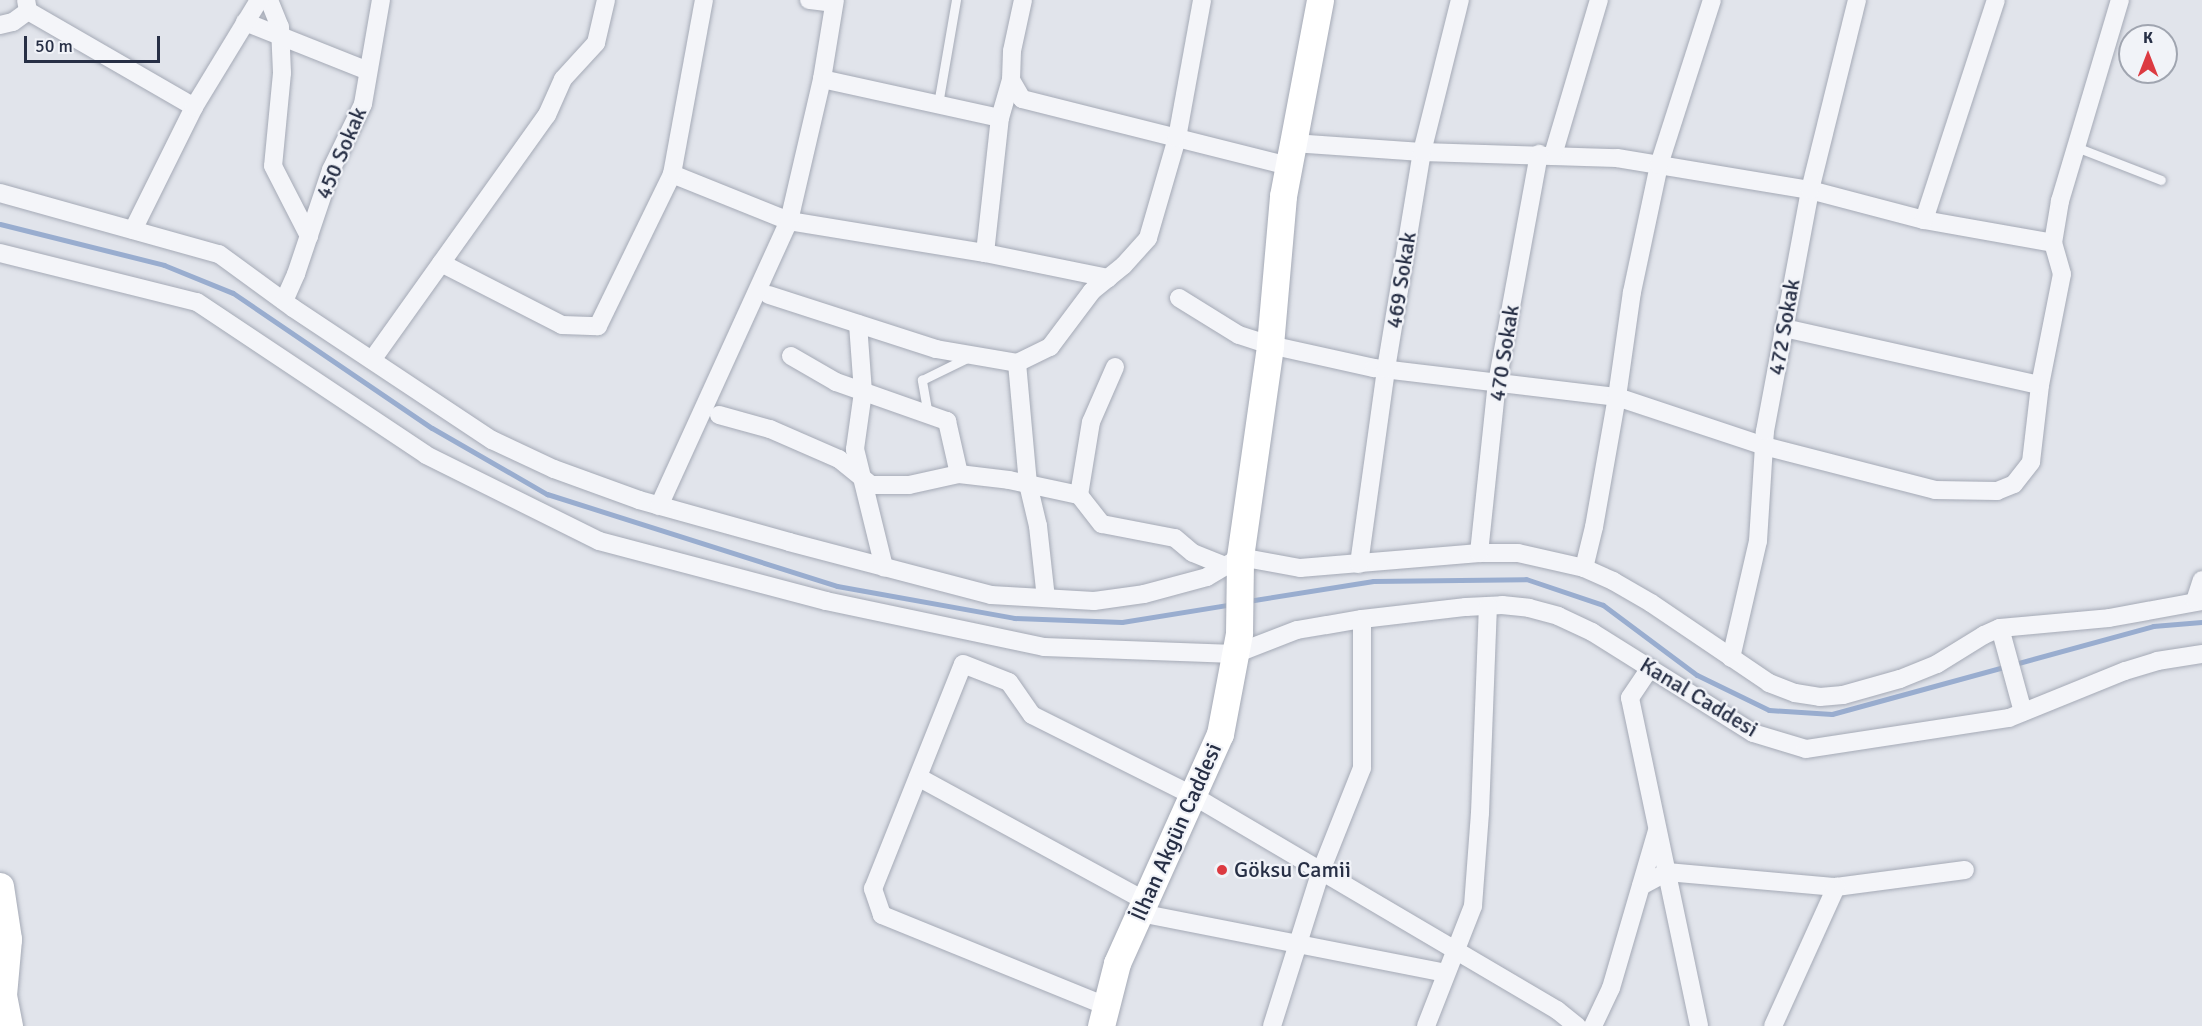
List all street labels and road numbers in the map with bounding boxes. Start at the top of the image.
street label: 450 Sokak [310,103,372,203]
street label: 469 Sokak [1380,230,1422,330]
street label: 472 Sokak [1763,277,1805,377]
street label: 470 Sokak [1483,303,1525,403]
street label: Kanal Caddesi [1635,651,1763,743]
street label: İlhan Akgün Caddesi [1125,739,1227,925]

